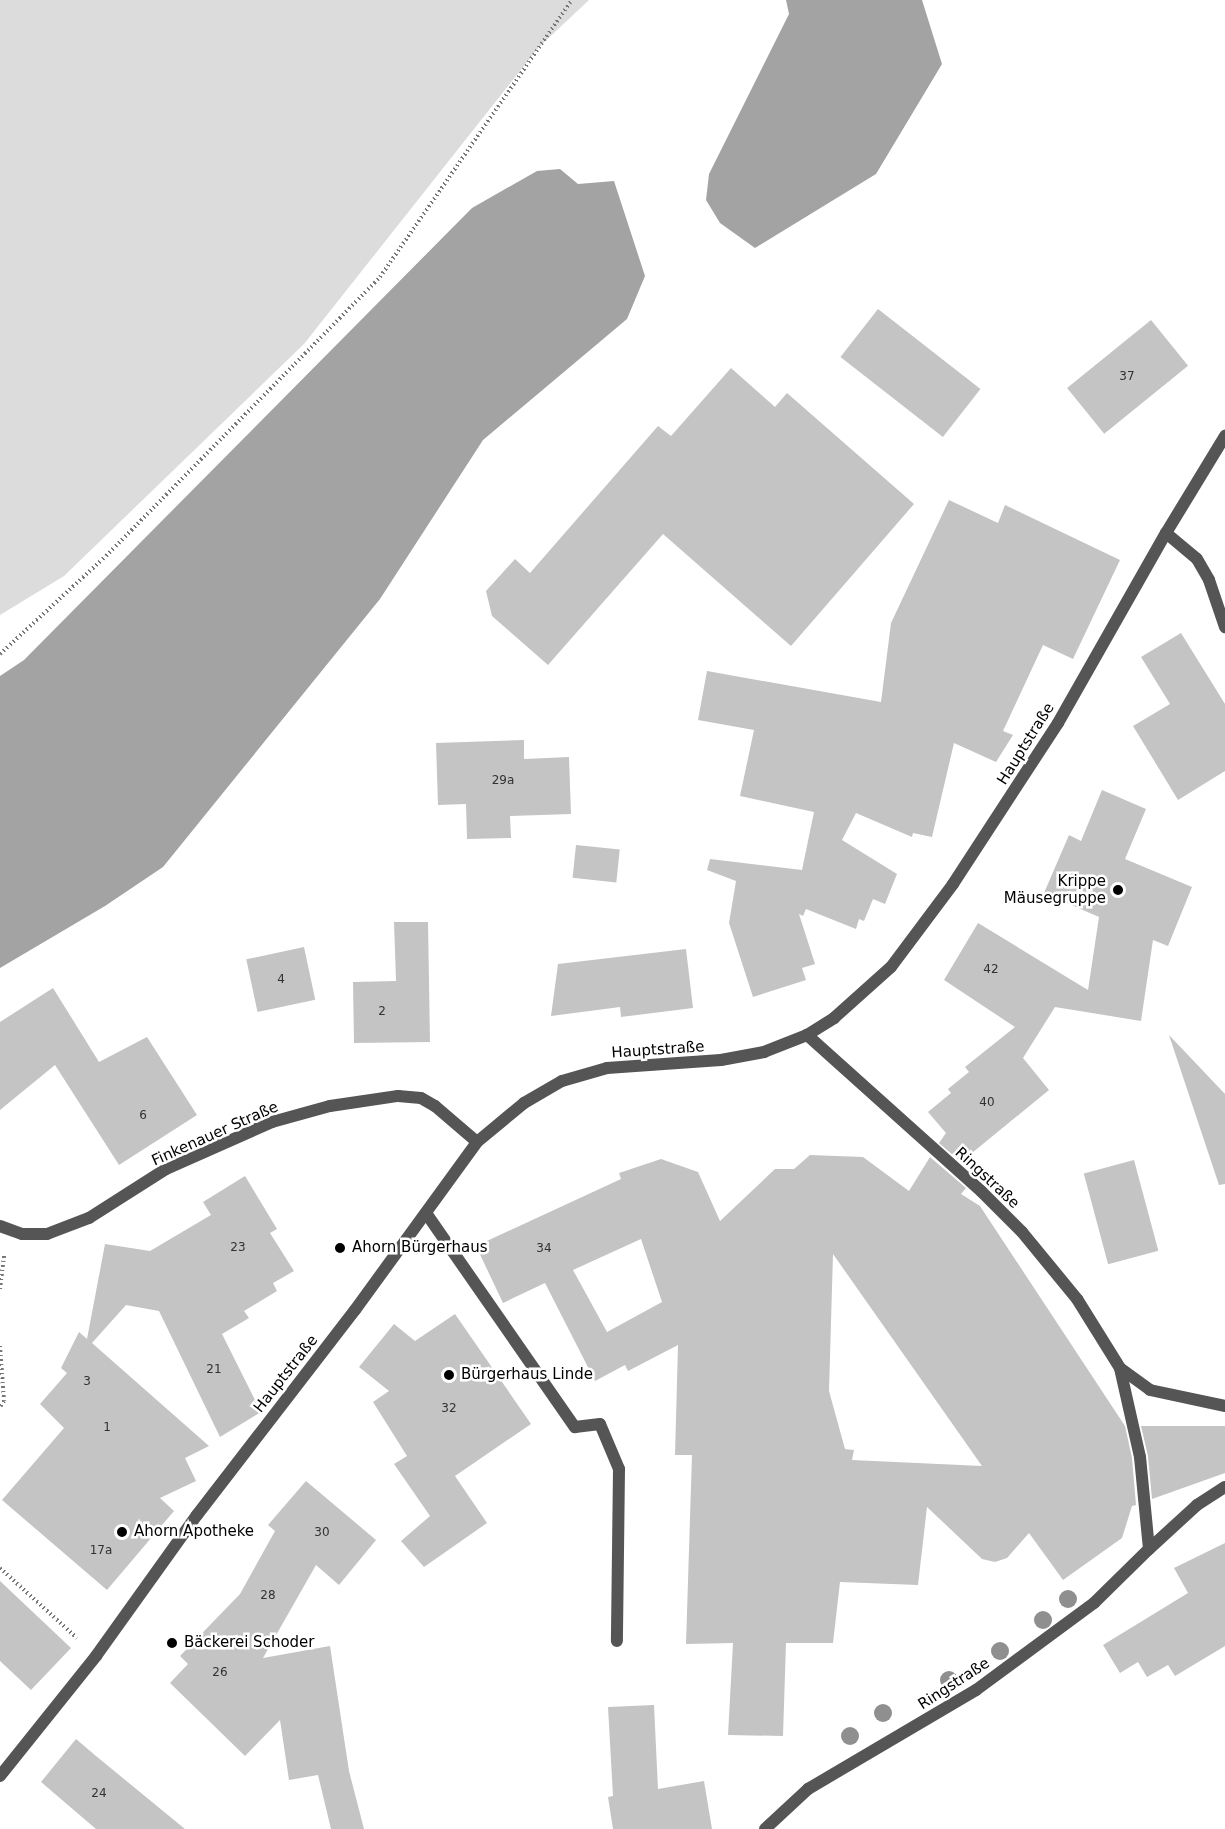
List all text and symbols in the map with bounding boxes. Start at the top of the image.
house number: 37 [1119,370,1135,384]
street label: Hauptstraße [994,700,1058,788]
house number: 29a [492,774,514,788]
place label: Krippe Mäusegruppe [1004,872,1106,907]
marker: Krippe Mäusegruppe [1111,883,1125,897]
house number: 42 [983,963,999,977]
house number: 4 [277,973,285,987]
house number: 2 [378,1005,386,1019]
street label: Hauptstraße [611,1038,705,1062]
house number: 40 [979,1096,995,1110]
street label: Finkenauer Straße [149,1098,281,1170]
house number: 6 [139,1109,147,1123]
street label: Ringstraße [951,1144,1023,1212]
place label: Ahorn Bürgerhaus [352,1239,487,1257]
house number: 23 [230,1241,246,1255]
marker: Ahorn Bürgerhaus [333,1241,347,1255]
house number: 34 [536,1242,552,1256]
street label: Hauptstraße [250,1332,322,1416]
house number: 21 [206,1363,222,1377]
place label: Bürgerhaus Linde [461,1366,593,1384]
marker: Bürgerhaus Linde [442,1368,456,1382]
house number: 3 [83,1375,91,1389]
house number: 32 [441,1402,457,1416]
house number: 1 [103,1421,111,1435]
place label: Ahorn Apotheke [134,1523,254,1541]
marker: Ahorn Apotheke [115,1525,129,1539]
house number: 30 [314,1526,330,1540]
house number: 17a [90,1544,112,1558]
house number: 28 [260,1589,276,1603]
place label: Bäckerei Schoder [184,1634,314,1652]
marker: Bäckerei Schoder [165,1636,179,1650]
street label: Ringstraße [915,1654,993,1714]
house number: 26 [212,1666,228,1680]
house number: 24 [91,1787,107,1801]

